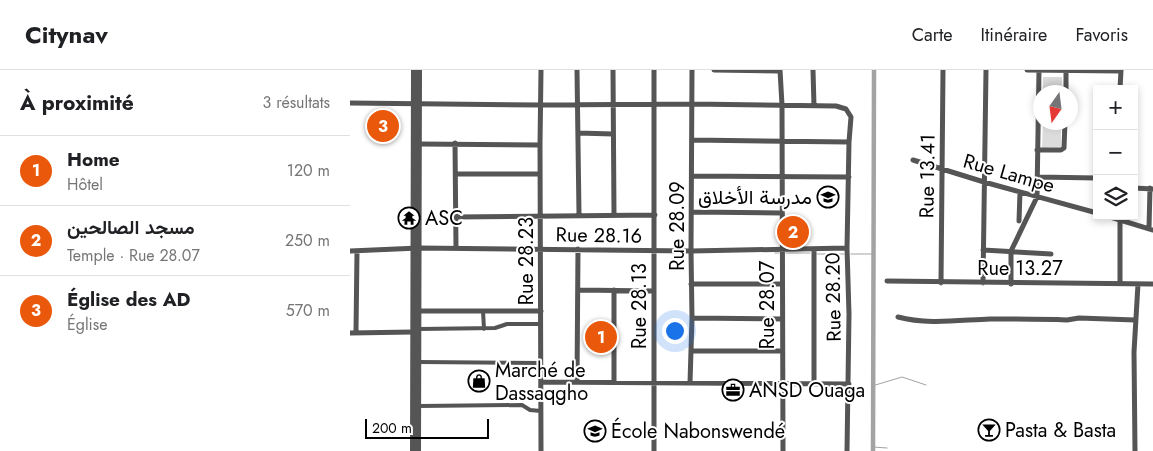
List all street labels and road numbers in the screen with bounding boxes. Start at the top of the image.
street label: Rue 13.41 [912,134,943,218]
street label: Rue Lampe [960,147,1058,200]
street label: Rue 28.09 [663,181,692,271]
street label: Rue 28.23 [512,217,541,305]
street label: Rue 28.16 [555,220,643,251]
street label: Rue 28.20 [818,252,849,342]
street label: Rue 13.27 [977,254,1063,283]
street label: Rue 28.07 [753,260,782,349]
street label: Rue 28.13 [625,263,654,349]

